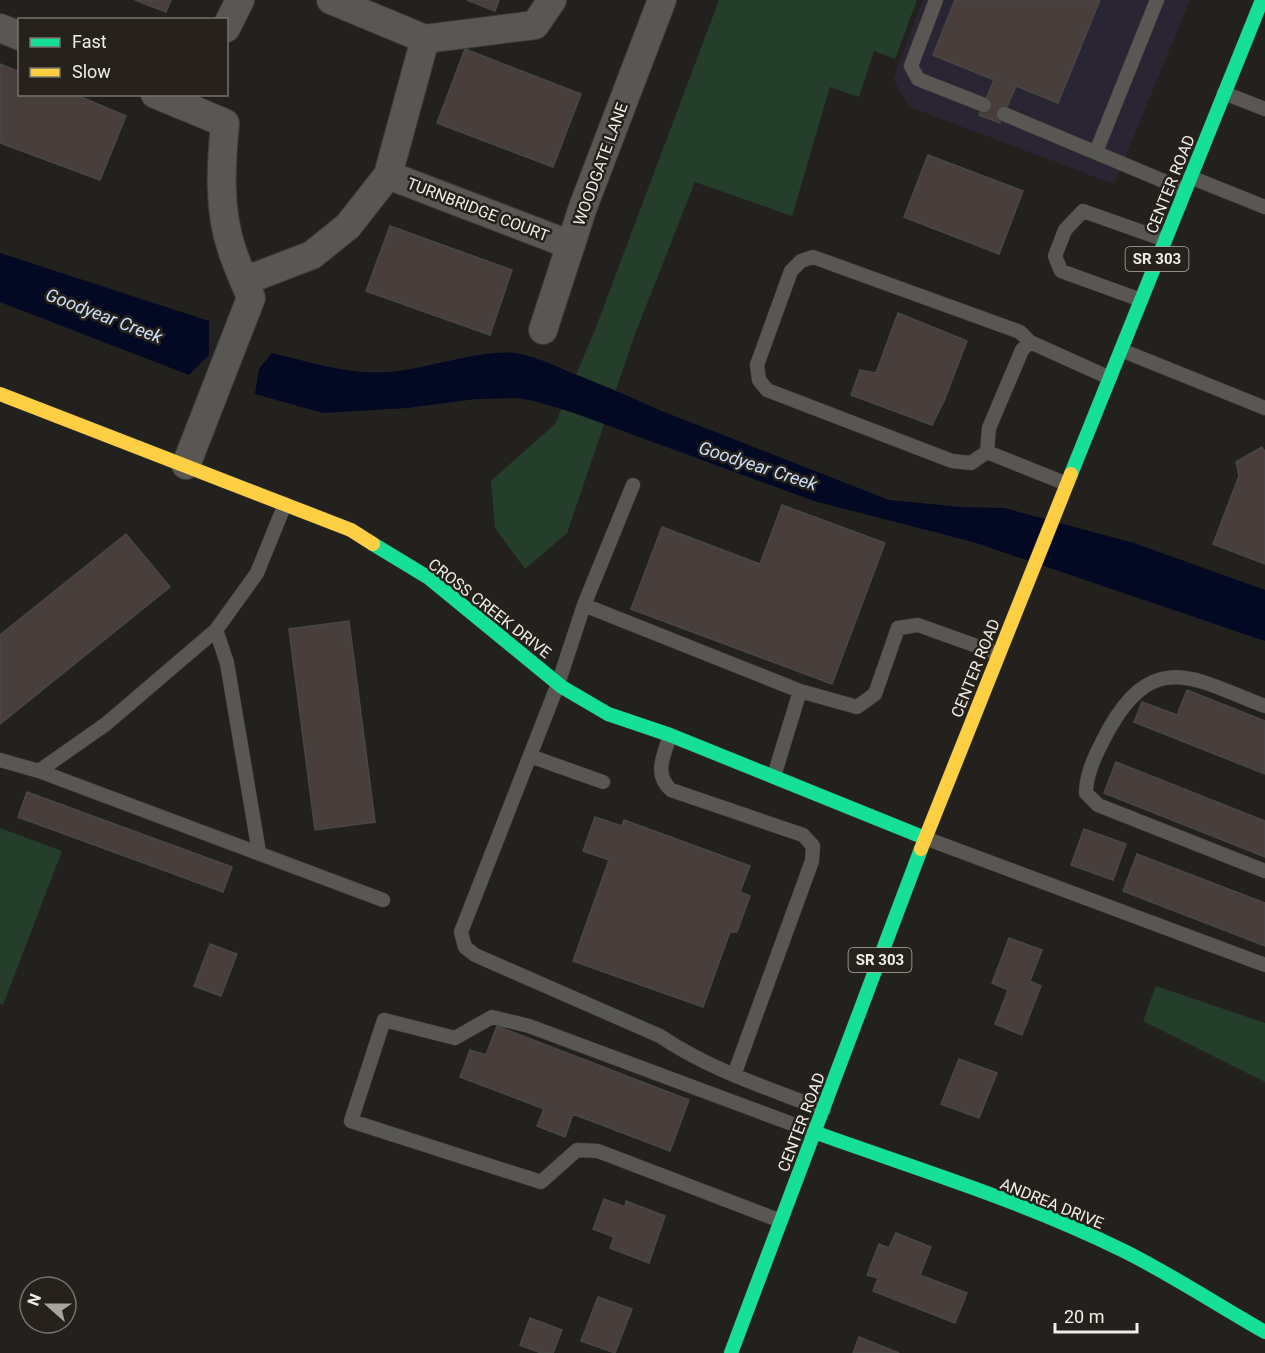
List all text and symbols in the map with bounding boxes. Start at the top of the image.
legend [18,18,228,96]
text: Fast [72,31,107,52]
text: Slow [72,61,111,82]
street label: WOODGATE LANE [569,100,632,228]
street label: CENTER ROAD [1142,132,1199,236]
street label: TURNBRIDGE COURT [404,174,552,245]
road number: SR 303 [1126,247,1188,271]
water label: Goodyear Creek [43,284,167,348]
water label: Goodyear Creek [696,436,821,495]
street label: CROSS CREEK DRIVE [424,555,555,662]
street label: CENTER ROAD [947,616,1004,720]
road number: SR 303 [848,948,912,972]
street label: CENTER ROAD [774,1070,829,1175]
street label: ANDREA DRIVE [997,1174,1106,1233]
north arrow [18,1275,78,1335]
text: N [24,1291,45,1308]
scale bar [1055,1296,1138,1334]
text: 20 m [1064,1306,1104,1327]

